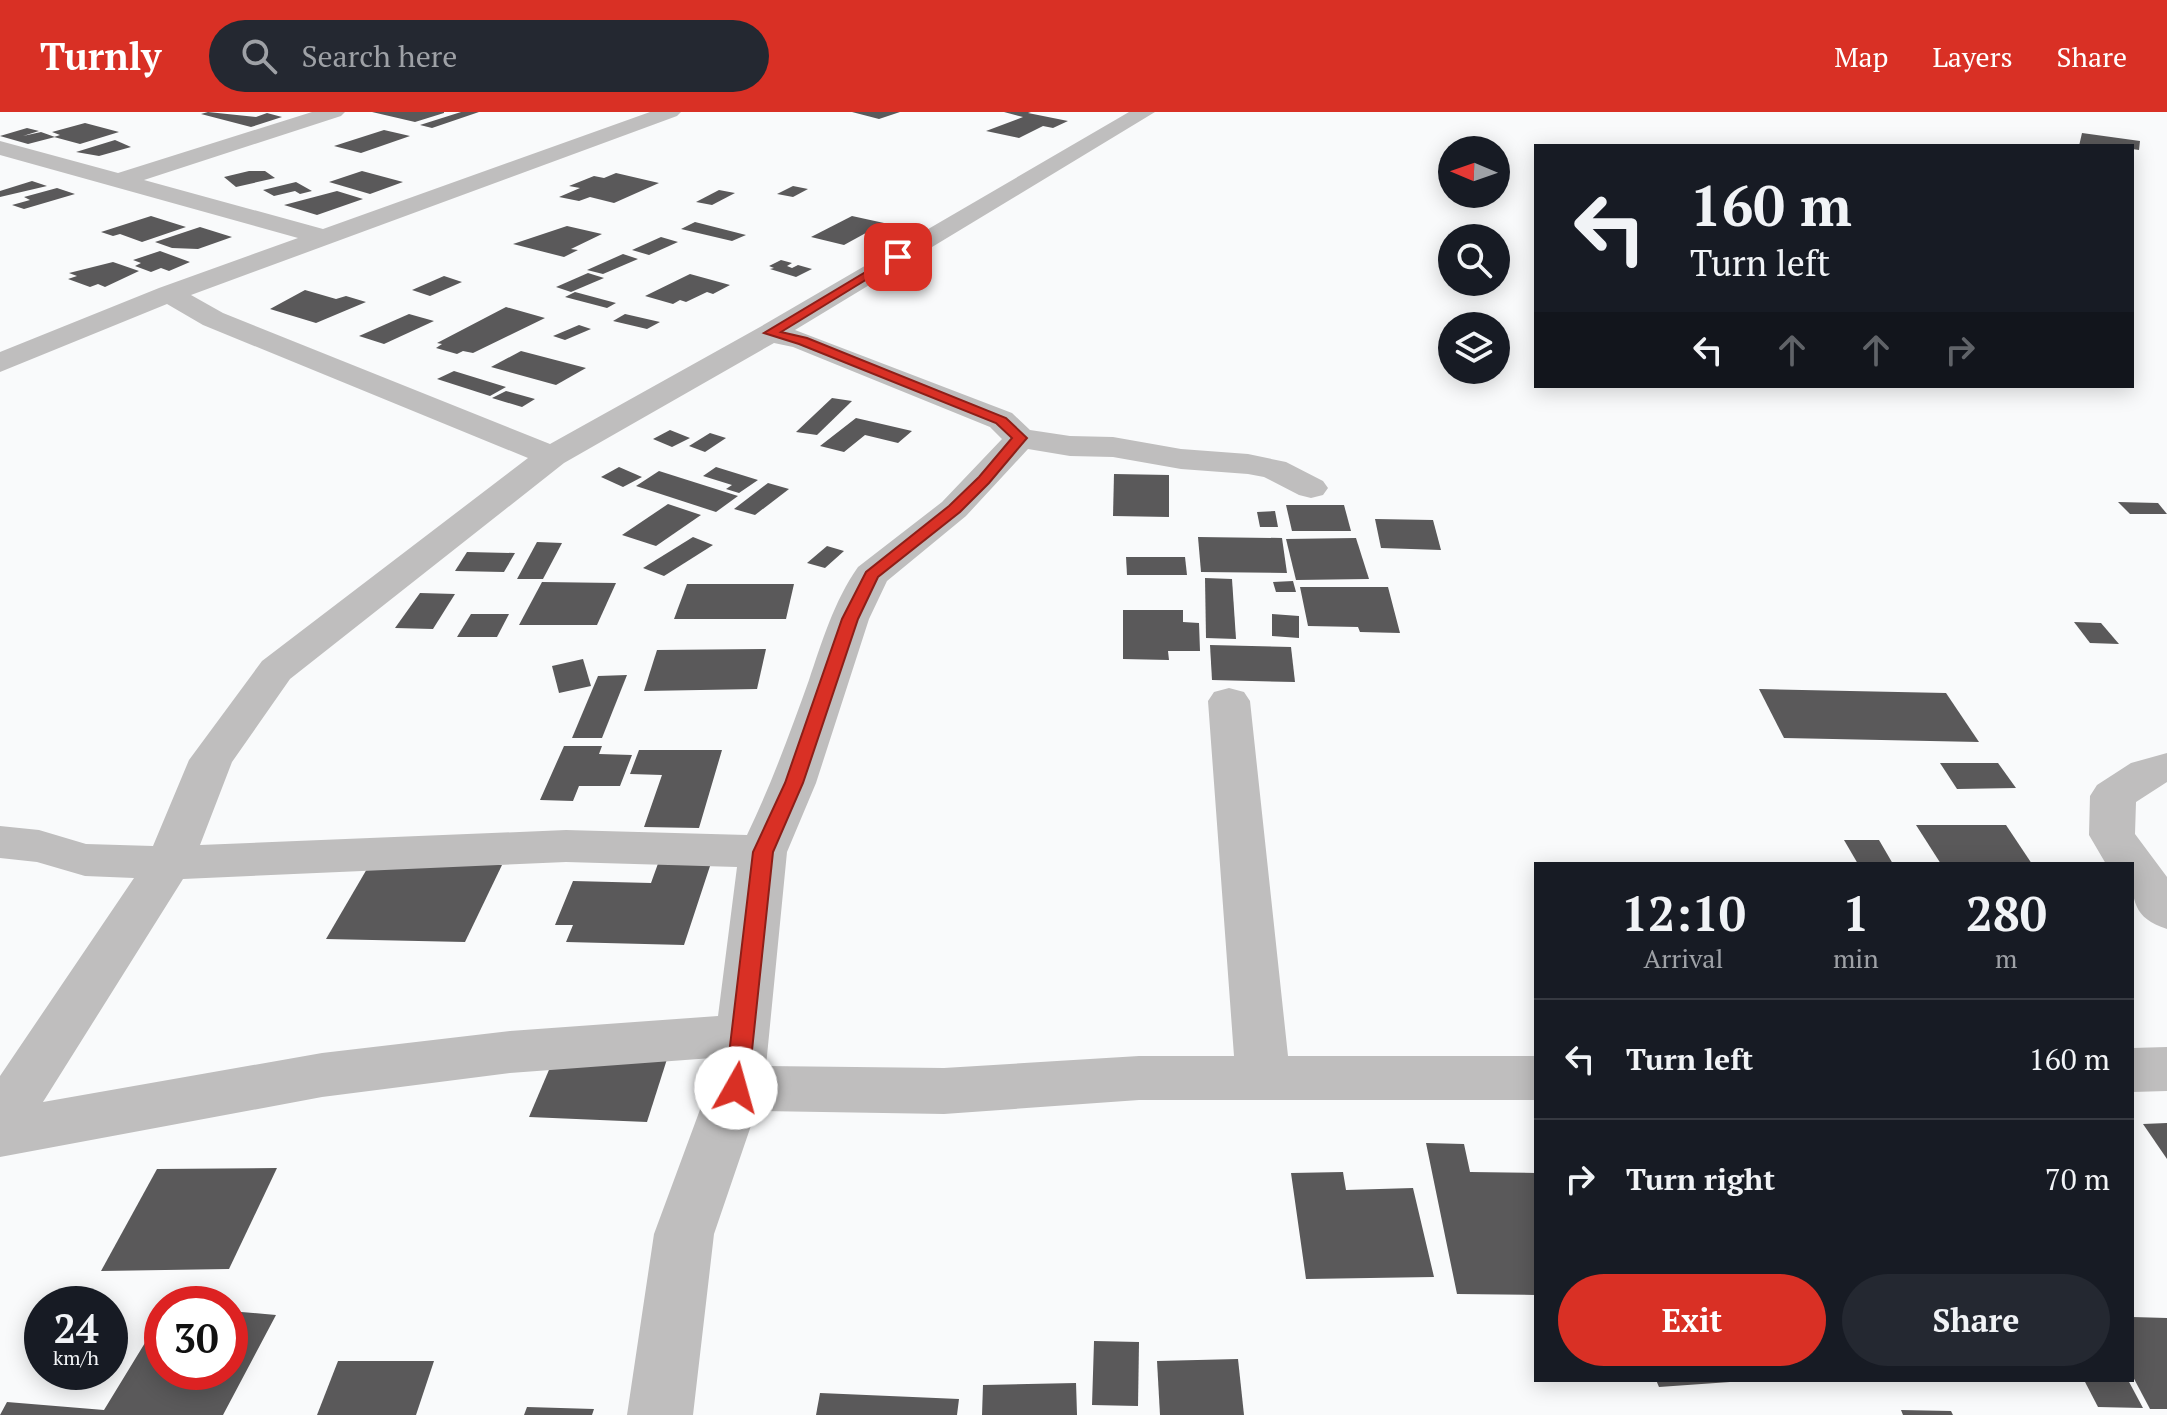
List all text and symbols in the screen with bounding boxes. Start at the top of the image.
search box [209,20,769,92]
text: Turnly [40,31,161,81]
icon: search [237,34,281,78]
text: Search here [301,36,457,76]
text: Map [1834,38,1888,75]
text: Layers [1932,38,2013,75]
text: Share [2057,38,2127,75]
north arrow [1438,136,1510,208]
map controls [1438,136,1510,384]
text: 160 m [1690,168,1852,242]
icon: left [1558,176,1662,280]
pin [864,223,932,291]
button: search [1438,224,1510,296]
icon: arrive [876,235,920,279]
text: Turn left [1690,239,1830,286]
button: layers [1438,312,1510,384]
icon: left [1686,328,1730,372]
icon: ahead [1770,328,1814,372]
icon: ahead [1854,328,1898,372]
icon: right [1938,328,1982,372]
text: 12:10 [1621,881,1746,945]
text: 1 [1842,881,1869,945]
text: 280 [1966,881,2047,945]
text: Arrival [1644,941,1723,975]
text: min [1833,941,1879,975]
text: m [1995,941,2018,975]
icon: left [1558,1037,1602,1081]
text: Turn left [1626,1039,1753,1079]
text: 160 m [2029,1039,2110,1079]
position arrow [694,1046,778,1130]
icon: right [1558,1157,1602,1201]
text: Turn right [1626,1159,1775,1199]
text: 70 m [2045,1159,2110,1199]
button: Exit [1558,1274,1826,1366]
button: Share [1842,1274,2110,1366]
speed limit sign: 30 [144,1286,248,1390]
text: 24 [53,1301,99,1354]
text: km/h [53,1344,99,1371]

